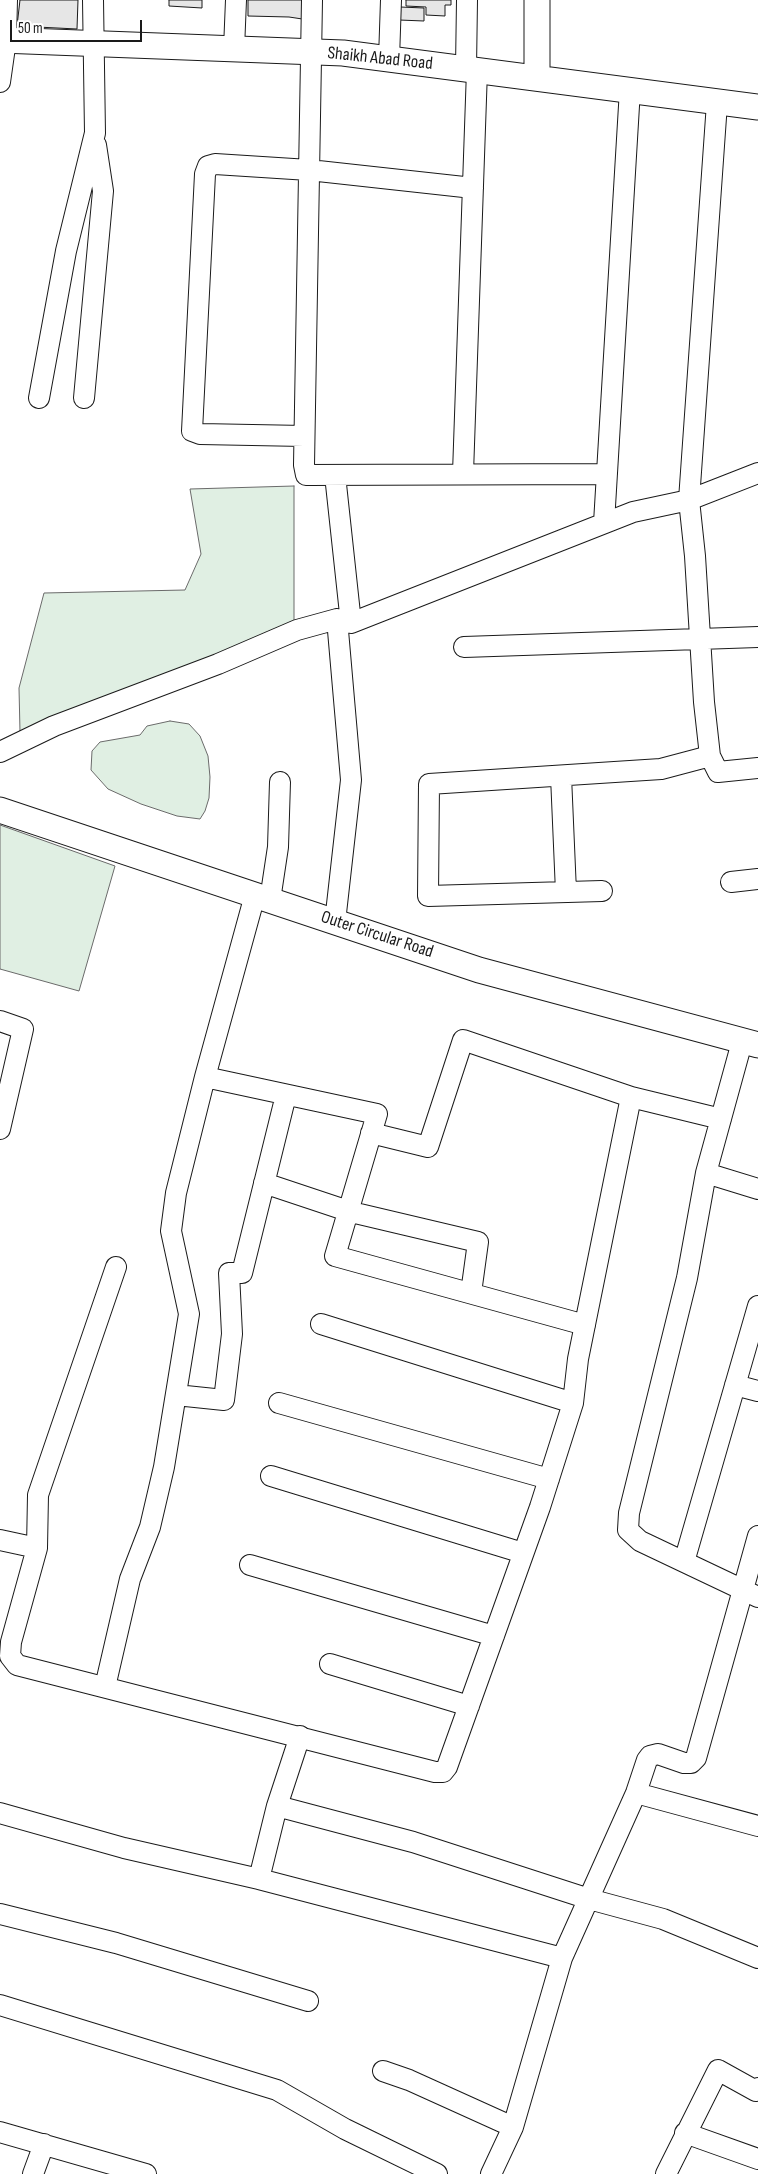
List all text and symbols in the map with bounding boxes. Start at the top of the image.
scale bar [12,10,145,42]
text: 50 m [18,19,43,38]
street label: Shaikh Abad Road [326,43,434,75]
street label: Outer Circular Road [318,907,436,963]

